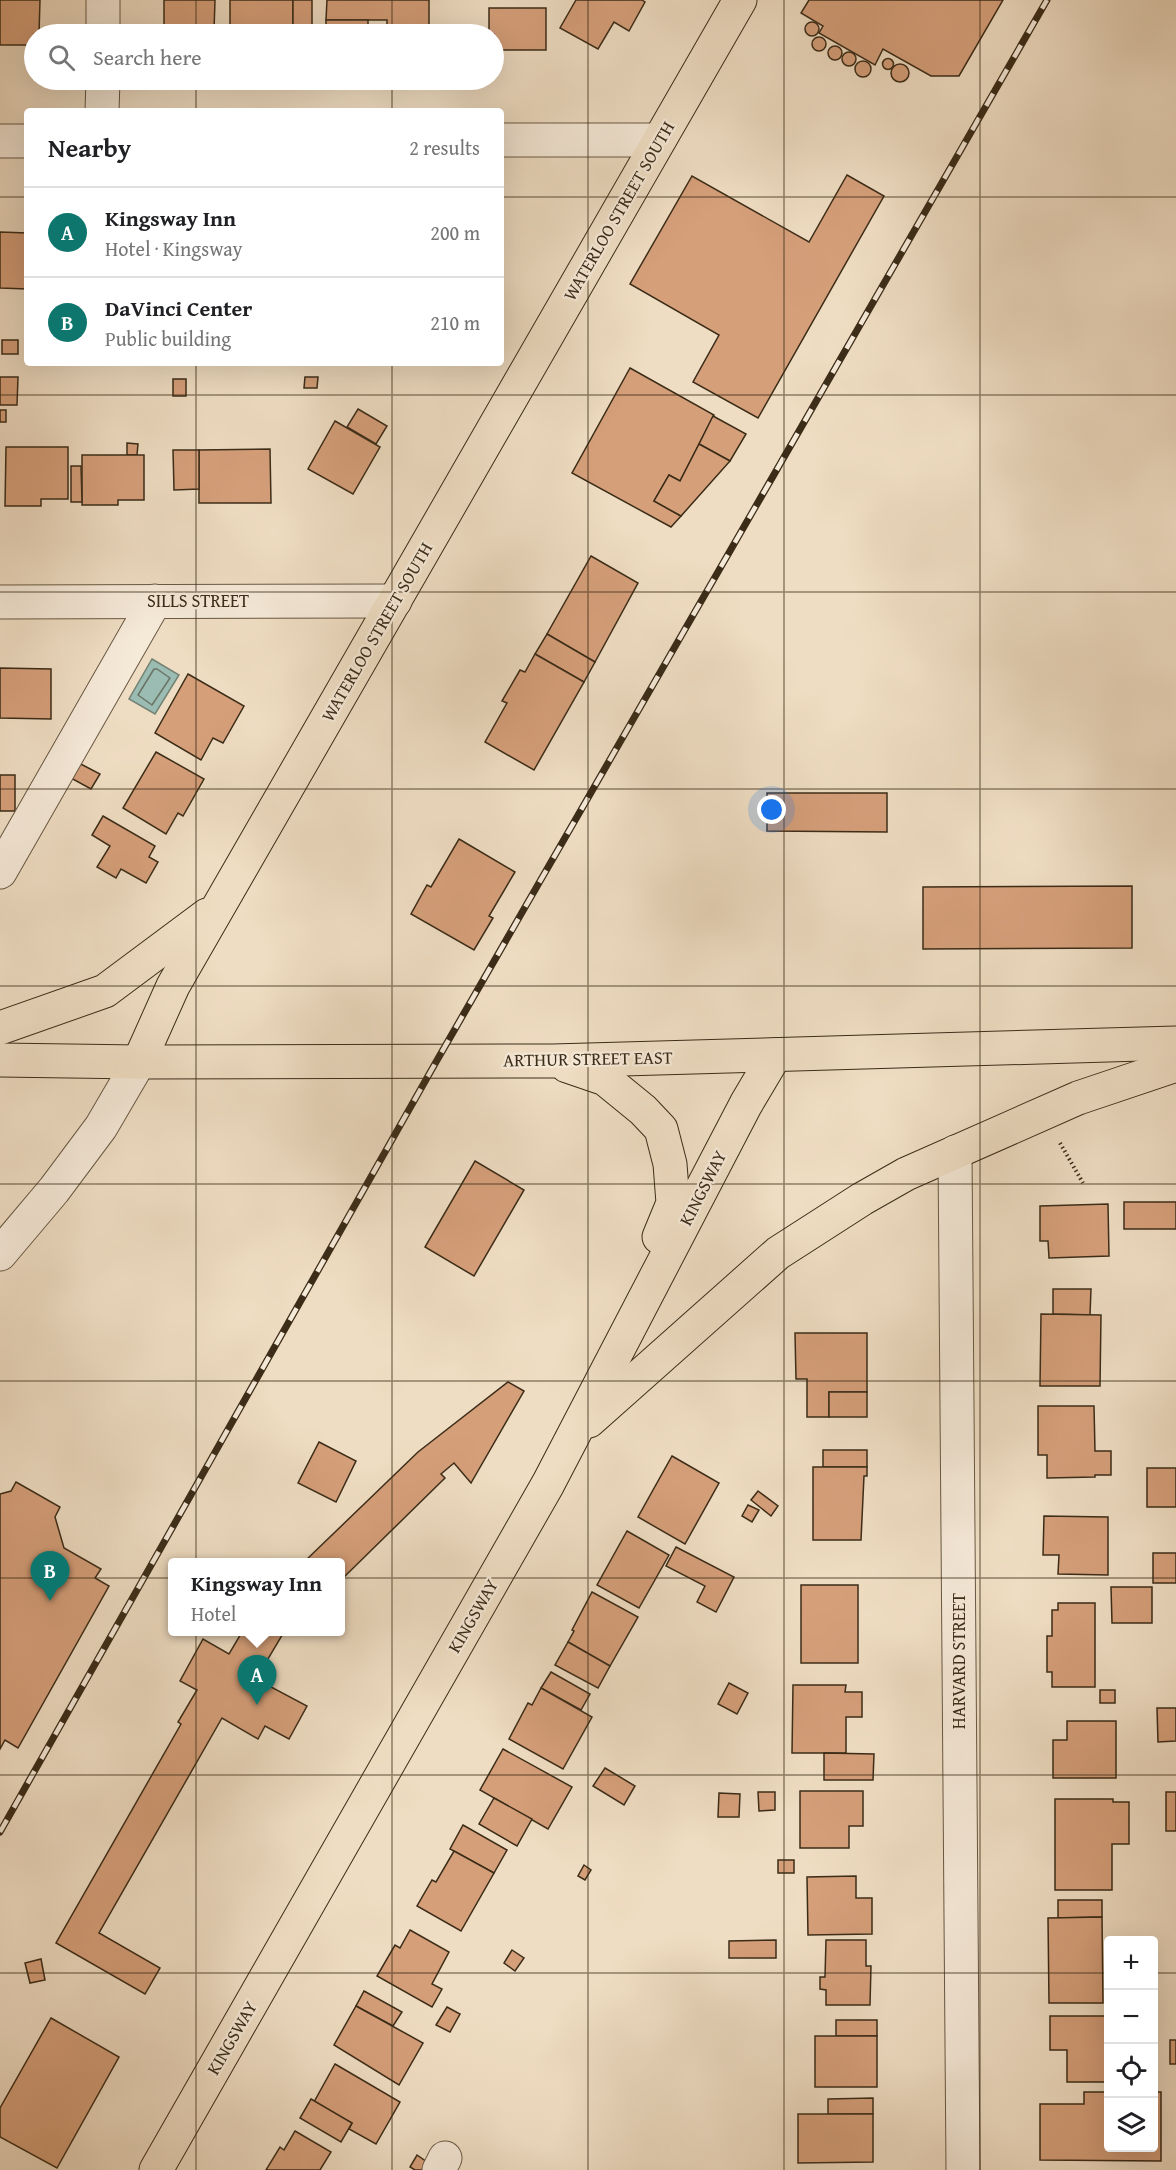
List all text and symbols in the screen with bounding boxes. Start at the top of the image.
search box [24,24,504,90]
icon: search [45,41,78,74]
text: Search here [93,41,202,73]
street label: WATERLOO STREET SOUTH [556,116,681,305]
text: Nearby [48,128,131,167]
text: 2 results [409,133,480,162]
text: Kingsway Inn [105,202,236,234]
text: A [61,218,74,247]
text: 200 m [430,218,480,247]
text: Hotel · Kingsway [105,234,243,263]
text: DaVinci Center [105,292,252,324]
text: B [61,308,74,337]
text: 210 m [430,308,480,337]
text: Public building [105,324,231,353]
street label: WATERLOO STREET SOUTH [314,537,439,726]
street label: SILLS STREET [147,587,249,614]
your location [757,795,786,824]
street label: ARTHUR STREET EAST [503,1044,673,1073]
street label: KINGSWAY [672,1145,733,1230]
pin: B [31,1552,70,1601]
popup [168,1558,345,1636]
text: Kingsway Inn [191,1567,322,1599]
street label: KINGSWAY [441,1574,505,1658]
street label: HARVARD STREET [945,1593,972,1729]
text: Hotel [191,1599,236,1628]
pin: A [238,1656,276,1705]
map controls [1104,1936,1158,2152]
button: + [1104,1936,1158,1990]
button: − [1104,1990,1158,2044]
street label: KINGSWAY [200,1996,264,2080]
button: locate [1104,2044,1158,2098]
button: layers [1104,2098,1158,2152]

